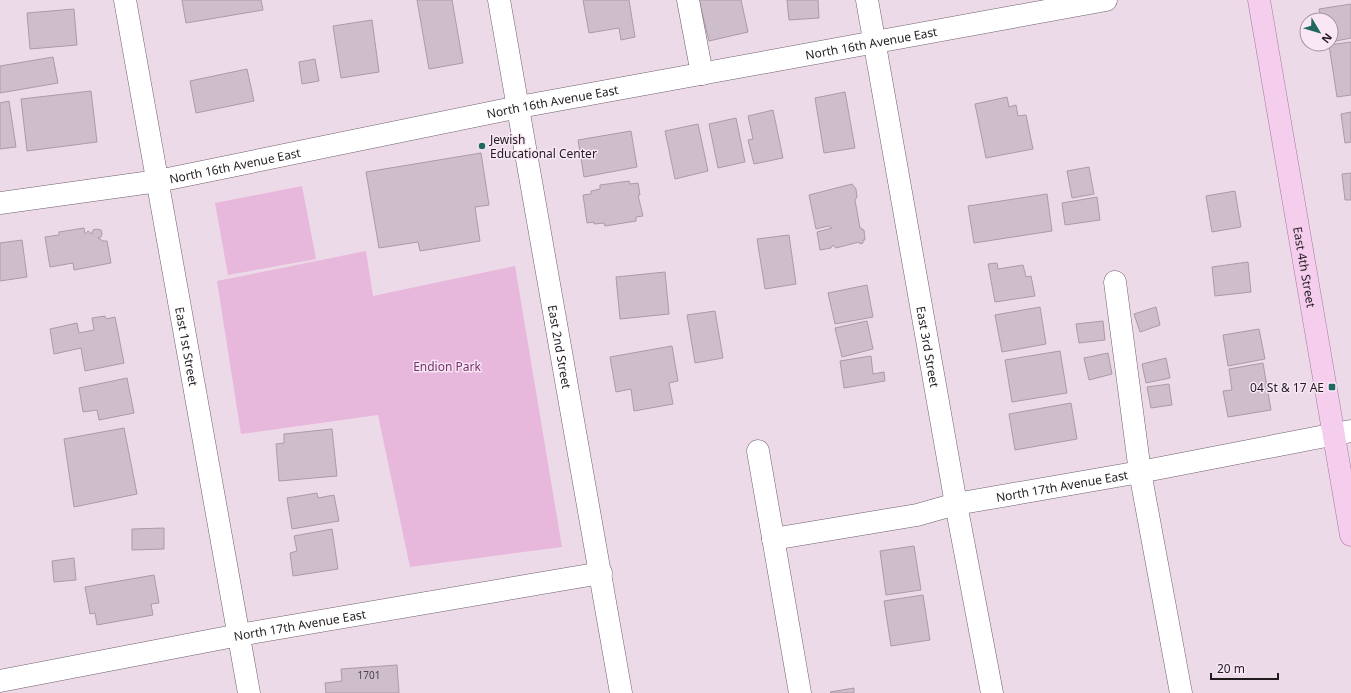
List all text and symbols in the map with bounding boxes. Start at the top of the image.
north arrow [1299,12,1339,52]
street label: North 16th Avenue East [804,22,939,63]
text: N [1319,30,1336,47]
street label: North 16th Avenue East [485,80,620,122]
place label: Jewish Educational Center [489,131,597,162]
marker: Jewish Educational Center [477,141,487,151]
street label: North 16th Avenue East [168,143,303,187]
street label: East 4th Street [1290,225,1320,310]
street label: East 2nd Street [544,303,576,391]
street label: East 1st Street [172,305,203,388]
street label: East 3rd Street [913,305,944,389]
park label: Endion Park [413,358,481,375]
place label: 04 St & 17 AE [1250,379,1324,396]
marker: 04 St & 17 AE [1327,382,1337,392]
street label: North 17th Avenue East [995,466,1130,505]
street label: North 17th Avenue East [232,605,368,644]
scale bar [1211,655,1278,681]
text: 20 m [1217,660,1245,677]
house number: 1701 [358,668,380,682]

